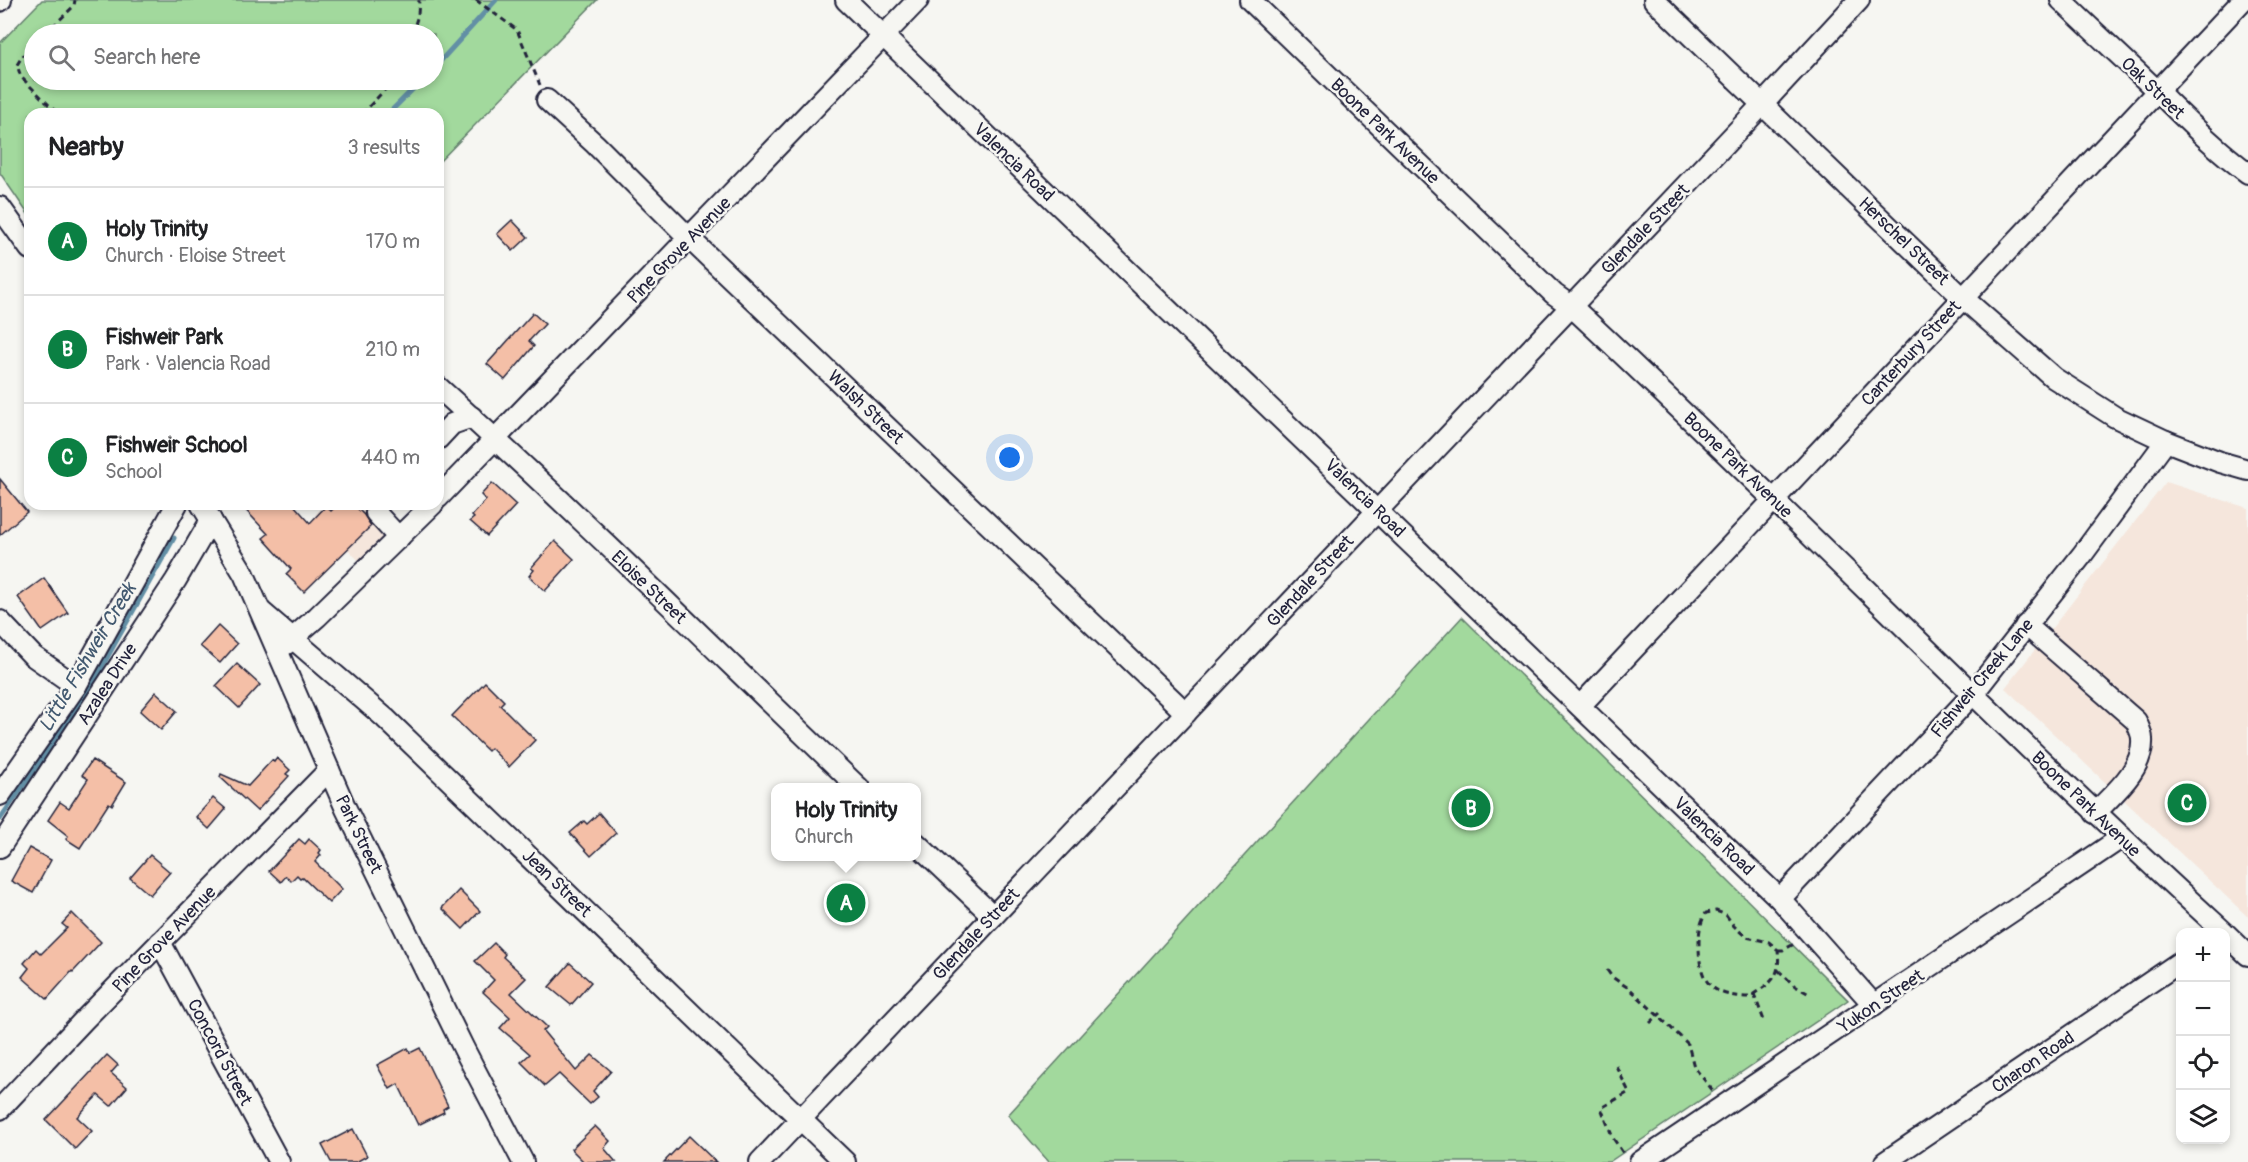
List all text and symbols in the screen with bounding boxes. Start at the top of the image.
search box [24,24,444,90]
icon: search [45,41,78,74]
text: Search here [93,43,200,71]
street label: Oak Street [2116,52,2190,125]
street label: Boone Park Avenue [1325,73,1444,189]
street label: Valencia Road [968,118,1059,207]
text: Nearby [48,131,124,163]
text: 3 results [348,135,420,160]
street label: Glendale Street [1596,178,1695,280]
street label: Pine Grove Avenue [623,192,736,309]
street label: Herschel Street [1853,192,1954,291]
text: Holy Trinity [105,215,208,243]
text: A [61,229,74,254]
text: 170 m [366,229,420,254]
text: Church · Eloise Street [105,243,285,268]
street label: Canterbury Street [1856,295,1967,411]
text: Fishweir Park [105,323,223,351]
text: B [62,337,73,362]
text: 210 m [365,337,420,362]
text: Park · Valencia Road [105,351,271,376]
street label: Walsh Street [823,365,909,450]
street label: Boone Park Avenue [1678,407,1797,523]
text: Fishweir School [105,431,248,459]
your location [995,443,1024,472]
text: C [61,445,74,470]
text: 440 m [361,445,420,470]
street label: Valencia Road [1319,454,1410,543]
text: School [105,459,162,484]
street label: Glendale Street [1262,530,1359,632]
street label: Eloise Street [606,546,692,630]
water label: Little Fishweir Creek [33,577,143,736]
street label: Fishweir Creek Lane [1926,614,2039,743]
street label: Azalea Drive [72,639,142,730]
street label: Boone Park Avenue [2026,746,2145,862]
pin: C [2168,780,2206,826]
popup [771,783,921,861]
pin: B [1452,786,1490,830]
street label: Park Street [330,791,388,878]
street label: Valencia Road [1668,792,1759,881]
text: Holy Trinity [795,796,897,824]
text: Church [795,824,853,849]
street label: Jean Street [517,844,597,923]
pin: A [826,880,866,926]
street label: Pine Grove Avenue [108,881,221,998]
street label: Glendale Street [928,883,1025,985]
map controls [2176,928,2230,1144]
button: + [2176,928,2230,982]
street label: Yukon Street [1833,964,1929,1039]
button: − [2176,982,2230,1036]
street label: Concord Street [182,995,258,1110]
street label: Charon Road [1988,1026,2079,1098]
button: locate [2176,1036,2230,1090]
button: layers [2176,1090,2230,1144]

